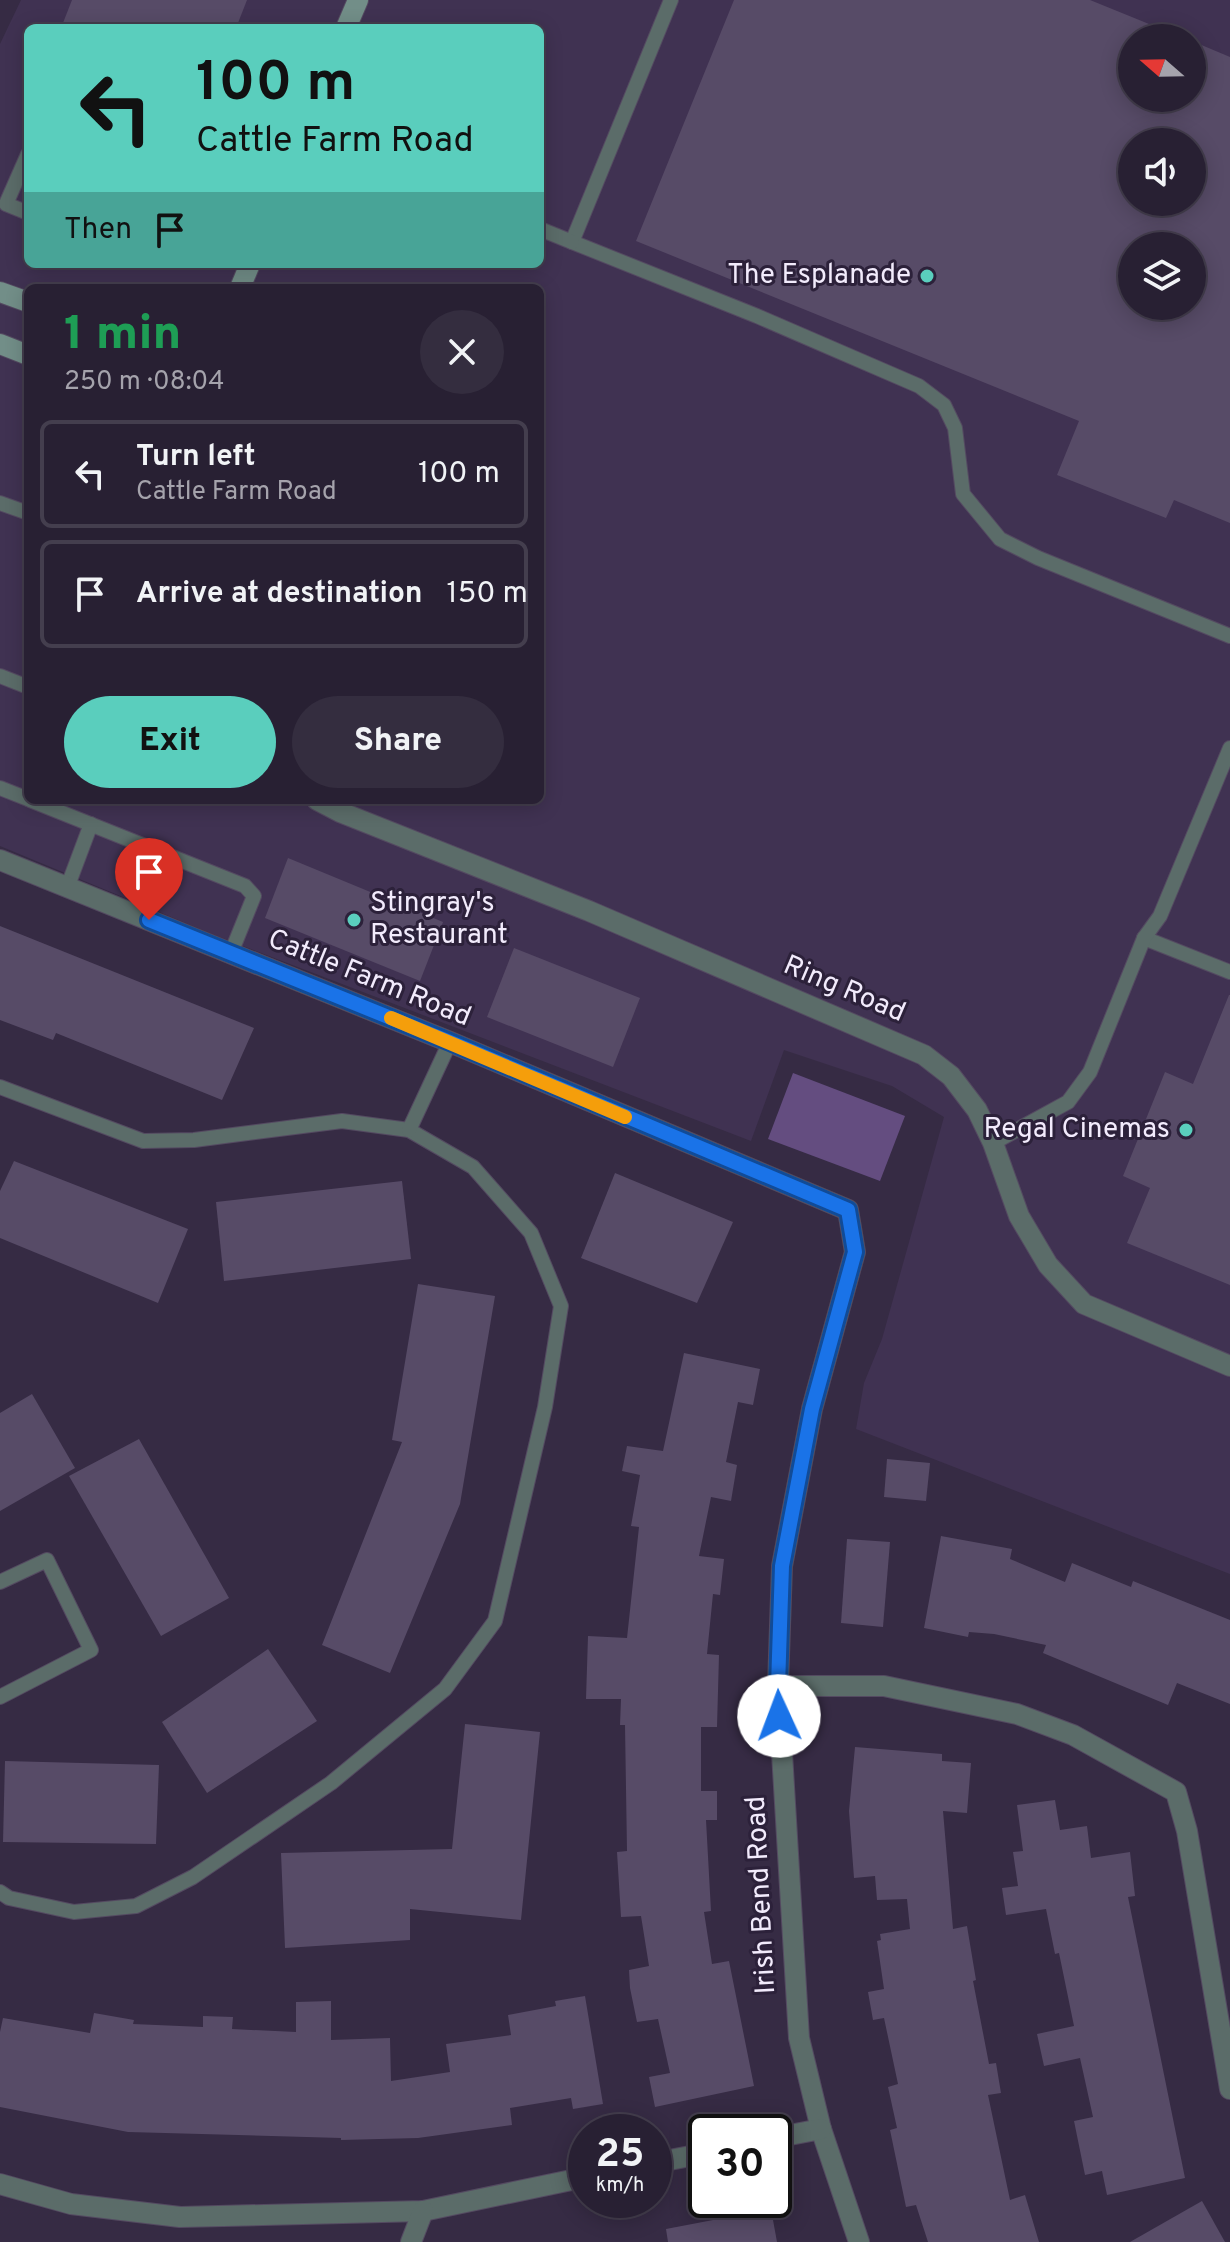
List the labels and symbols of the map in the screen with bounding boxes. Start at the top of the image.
north arrow [1118,24,1206,112]
place label: The Esplanade [727,258,911,294]
marker: The Esplanade [918,267,936,285]
pin [115,838,183,920]
place label: Stingray's Restaurant [370,886,508,954]
marker: Stingray's Restaurant [345,911,363,929]
street label: Cattle Farm Road [262,922,476,1036]
street label: Ring Road [778,948,910,1032]
place label: Regal Cinemas [983,1112,1170,1148]
marker: Regal Cinemas [1177,1121,1195,1139]
position arrow [737,1674,821,1758]
street label: Irish Bend Road [739,1795,785,1995]
speed limit sign: 30 [688,2114,792,2218]

